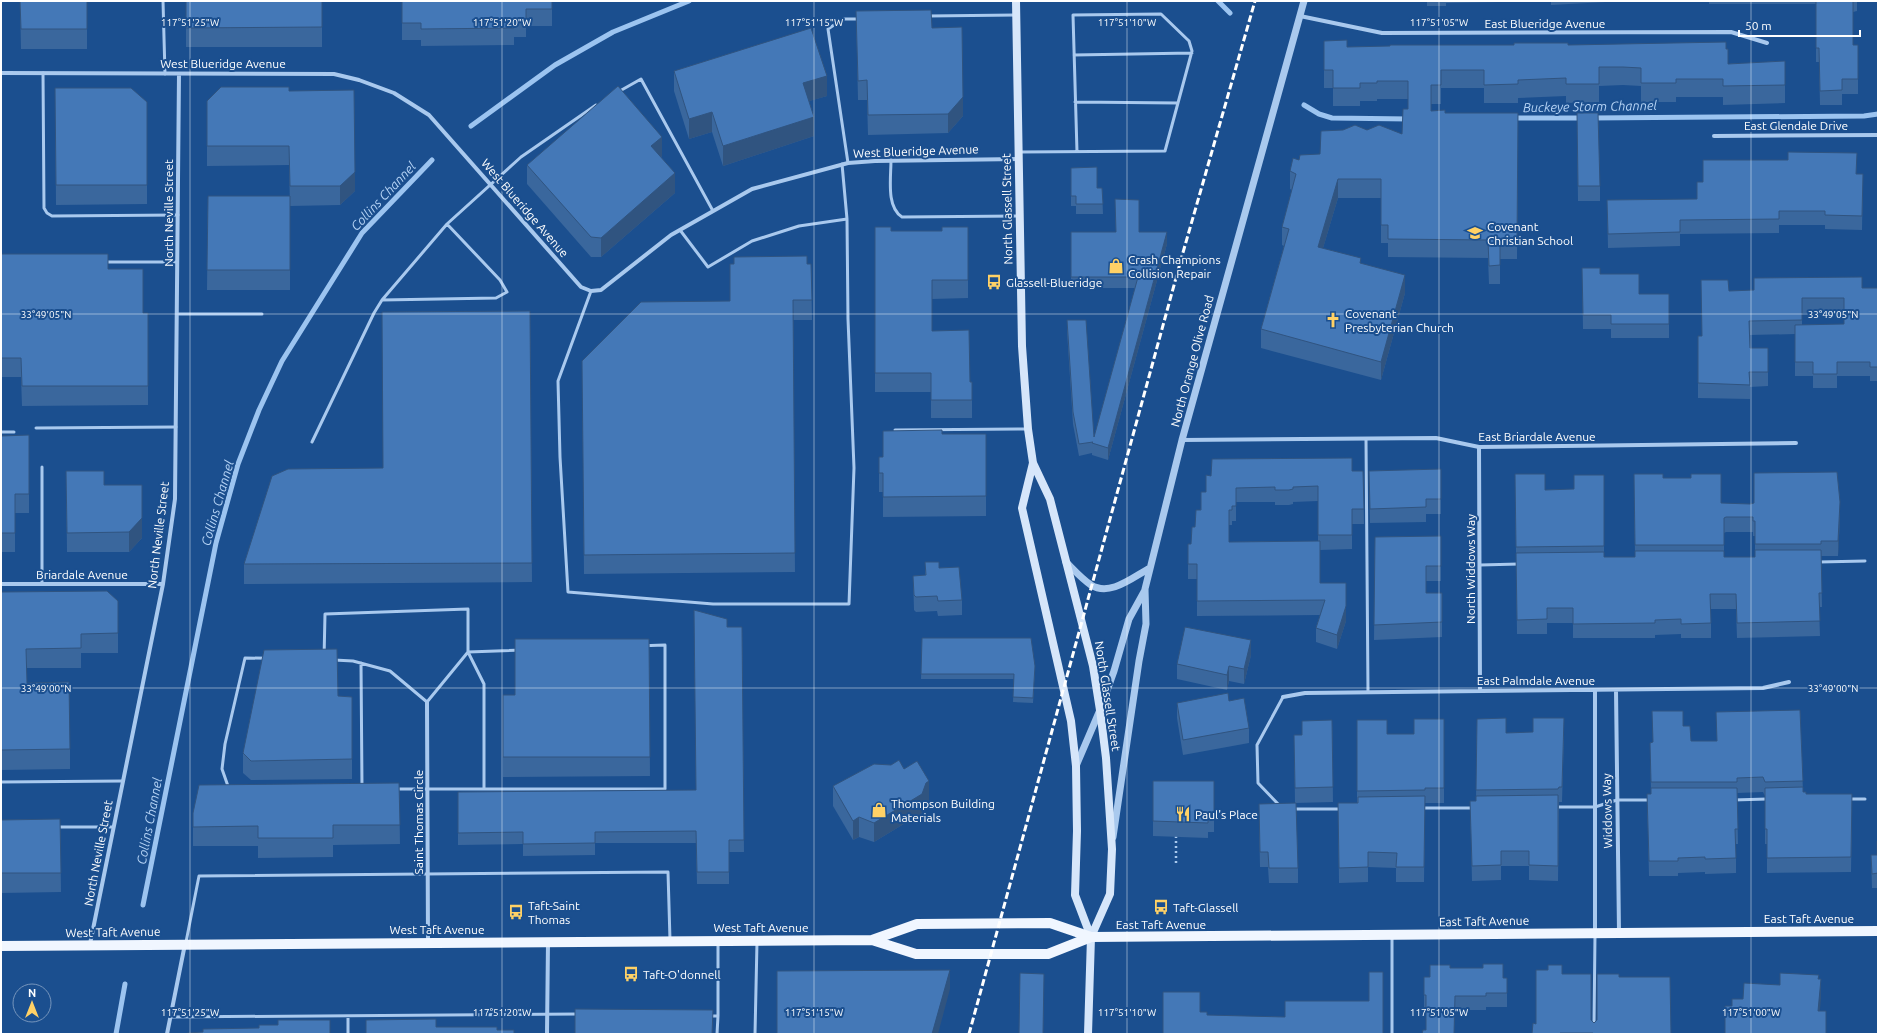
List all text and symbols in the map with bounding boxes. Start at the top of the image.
scale bar [1739,12,1860,38]
text: 117°51'25"W [161,17,219,28]
text: 117°51'20"W [473,17,531,28]
text: 117°51'15"W [785,17,843,28]
text: 117°51'10"W [1098,17,1156,28]
text: 117°51'05"W [1410,17,1468,28]
street label: East Blueridge Avenue [1485,17,1606,30]
text: 50 m [1745,19,1772,32]
street label: West Blueridge Avenue [160,57,286,70]
water label: Buckeye Storm Channel [1523,98,1658,114]
street label: East Glendale Drive [1744,119,1848,132]
street label: West Blueridge Avenue [853,142,979,160]
street label: North Glassell Street [1000,153,1014,265]
street label: West Blueridge Avenue [479,156,571,260]
street label: North Neville Street [162,159,175,267]
water label: Collins Channel [348,159,418,233]
place label: Covenant Christian School [1487,220,1573,247]
school or university icon: Covenant Christian School [1466,224,1484,242]
place label: Crash Champions Collision Repair [1128,253,1221,280]
shop icon: Crash Champions Collision Repair [1107,257,1125,275]
bus stop icon: Glassell-Blueridge [985,273,1003,291]
place label: Glassell-Blueridge [1006,276,1102,289]
street label: North Orange Olive Road [1168,294,1216,428]
place label: Covenant Presbyterian Church [1345,307,1454,334]
text: 33°49'05"N [21,309,71,320]
text: 33°49'05"N [1808,309,1858,320]
church icon: Covenant Presbyterian Church [1324,311,1342,329]
street label: East Briardale Avenue [1478,430,1596,443]
water label: Collins Channel [198,458,236,547]
street label: North Neville Street [145,481,171,589]
street label: North Widdows Way [1464,514,1477,624]
street label: Briardale Avenue [36,568,128,581]
street label: North Glassell Street [1093,640,1123,752]
street label: East Palmdale Avenue [1477,674,1595,687]
text: 33°49'00"N [21,683,71,694]
text: 33°49'00"N [1808,683,1858,694]
street label: Saint Thomas Circle [412,770,425,874]
street label: Widdows Way [1600,773,1614,849]
water label: Collins Channel [134,776,164,866]
place label: Thompson Building Materials [891,797,995,824]
street label: North Neville Street [81,799,115,907]
shop icon: Thompson Building Materials [870,801,888,819]
restaurant icon: Paul's Place [1174,805,1192,823]
place label: Paul's Place [1195,808,1258,821]
bus stop icon: Taft-Glassell [1152,898,1170,916]
place label: Taft-Saint Thomas [528,899,580,926]
place label: Taft-Glassell [1173,901,1238,914]
bus stop icon: Taft-Saint Thomas [507,903,525,921]
street label: East Taft Avenue [1764,912,1854,925]
street label: East Taft Avenue [1439,914,1529,928]
street label: East Taft Avenue [1116,918,1206,931]
street label: West Taft Avenue [713,921,809,934]
street label: West Taft Avenue [389,923,485,936]
street label: West Taft Avenue [65,925,161,939]
bus stop icon: Taft-O'donnell [622,965,640,983]
place label: Taft-O'donnell [643,968,721,981]
north arrow [12,983,52,1023]
text: N [28,987,36,999]
text: 117°51'25"W [161,1007,219,1018]
text: 117°51'20"W [473,1007,531,1018]
text: 117°51'15"W [785,1007,843,1018]
text: 117°51'10"W [1098,1007,1156,1018]
text: 117°51'05"W [1410,1007,1468,1018]
text: 117°51'00"W [1722,1007,1780,1018]

